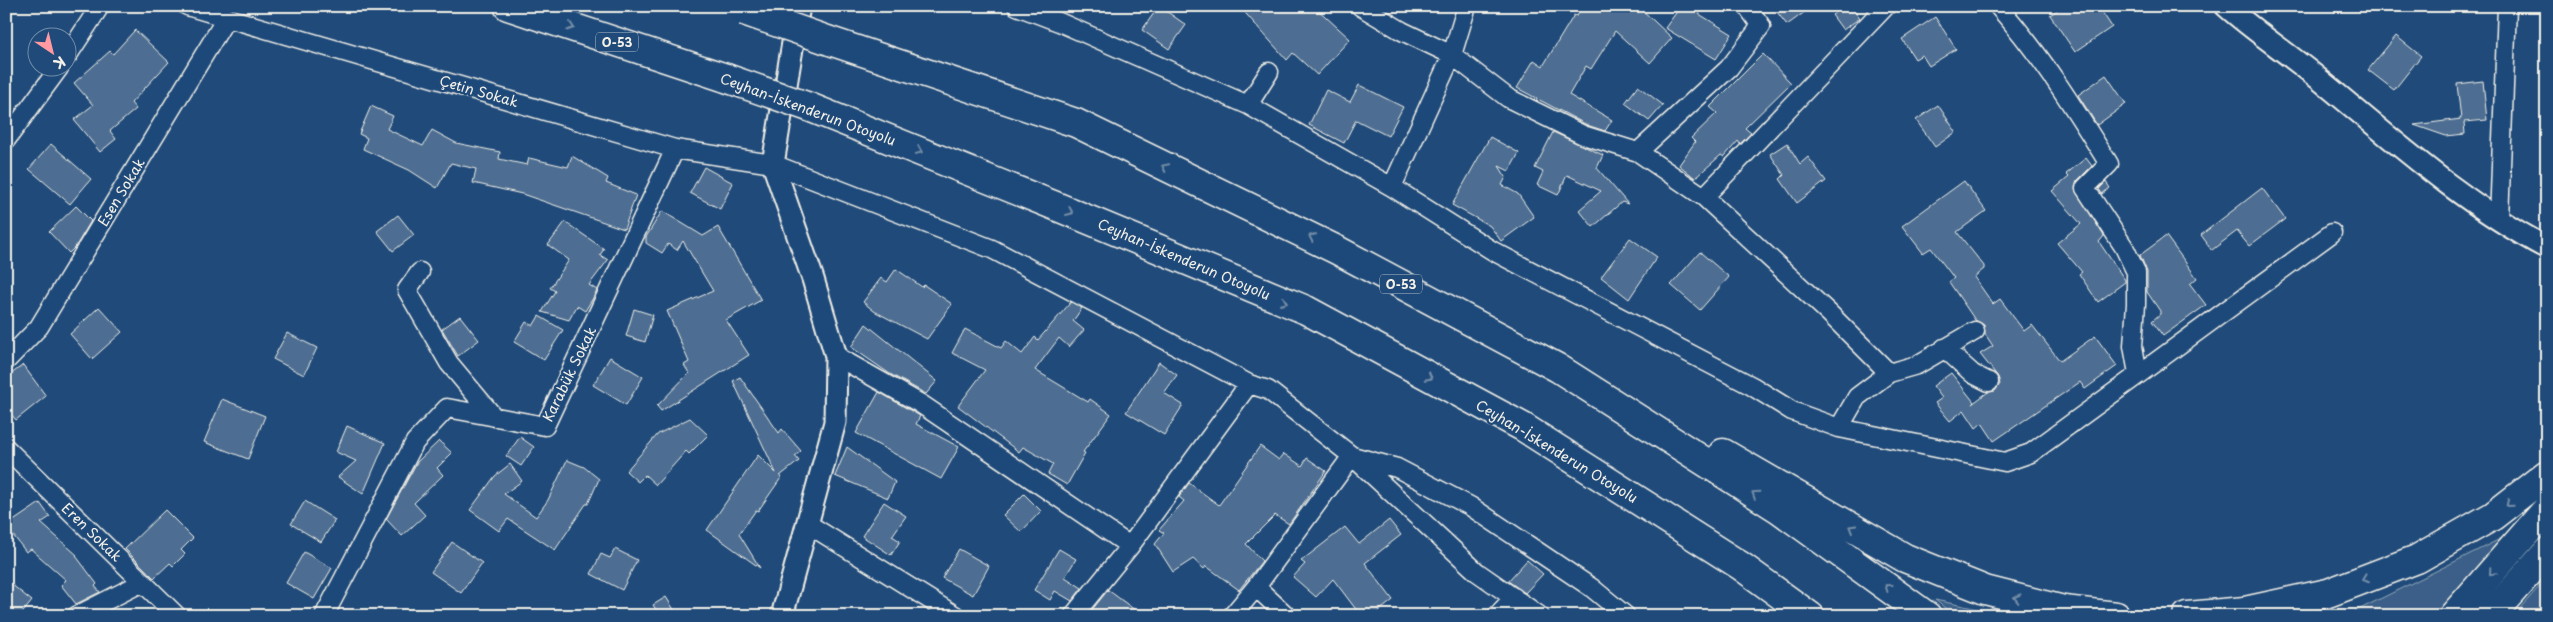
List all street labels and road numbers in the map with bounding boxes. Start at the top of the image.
road number: O-53 [596,32,638,52]
street label: Ceyhan-İskenderun Otoyolu [717,67,899,151]
street label: Çetin Sokak [437,70,521,112]
street label: Esen Sokak [92,154,150,230]
street label: Ceyhan-İskenderun Otoyolu [1094,213,1274,305]
road number: O-53 [1380,274,1422,294]
street label: Karabük Sokak [537,323,601,425]
street label: Ceyhan-İskenderun Otoyolu [1472,394,1642,508]
street label: Eren Sokak [57,498,127,566]

